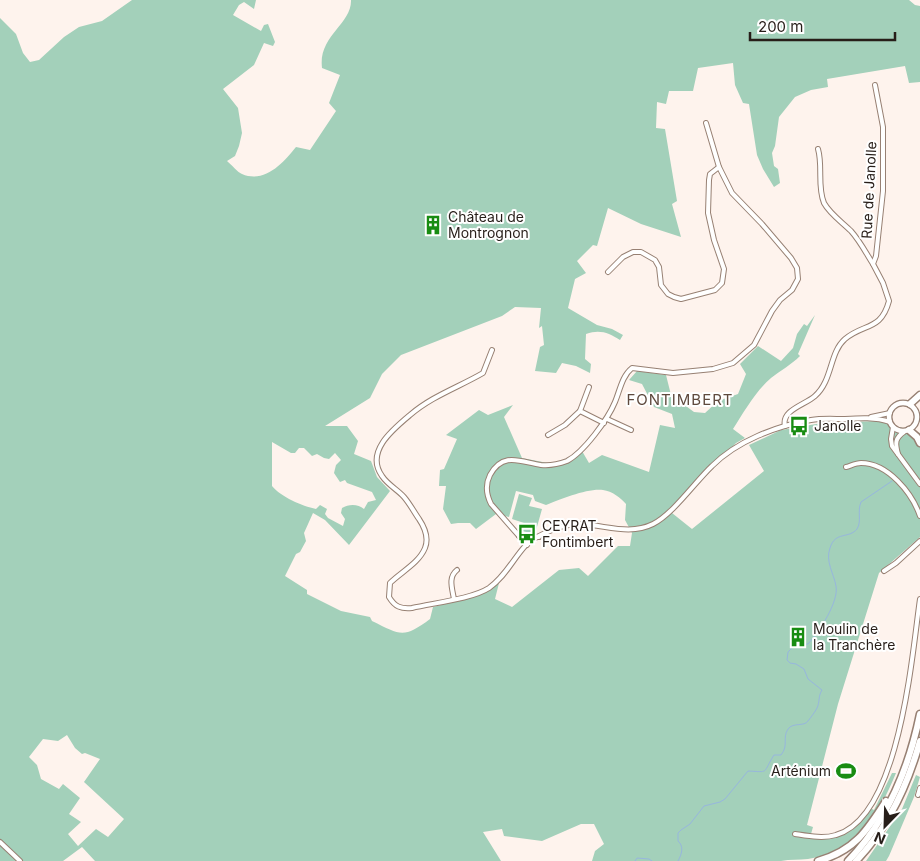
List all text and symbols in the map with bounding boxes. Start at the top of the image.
scale bar [750,10,895,42]
text: 200 m [758,17,803,36]
street label: Rue de Janolle [857,141,880,239]
place label: Château de Montrognon [448,208,529,241]
building icon: Château de Montrognon [422,214,444,236]
district label: FONTIMBERT [626,390,734,409]
bus stop icon: Janolle [788,415,810,437]
place label: Janolle [814,417,861,434]
place label: CEYRAT Fontimbert [542,517,614,550]
bus stop icon: CEYRAT Fontimbert [516,523,538,545]
place label: Moulin de la Tranchère [813,620,895,653]
building icon: Moulin de la Tranchère [787,626,809,648]
sports icon: Arténium [835,760,857,782]
place label: Arténium [771,762,831,779]
north arrow [860,801,910,851]
text: N [871,829,888,848]

